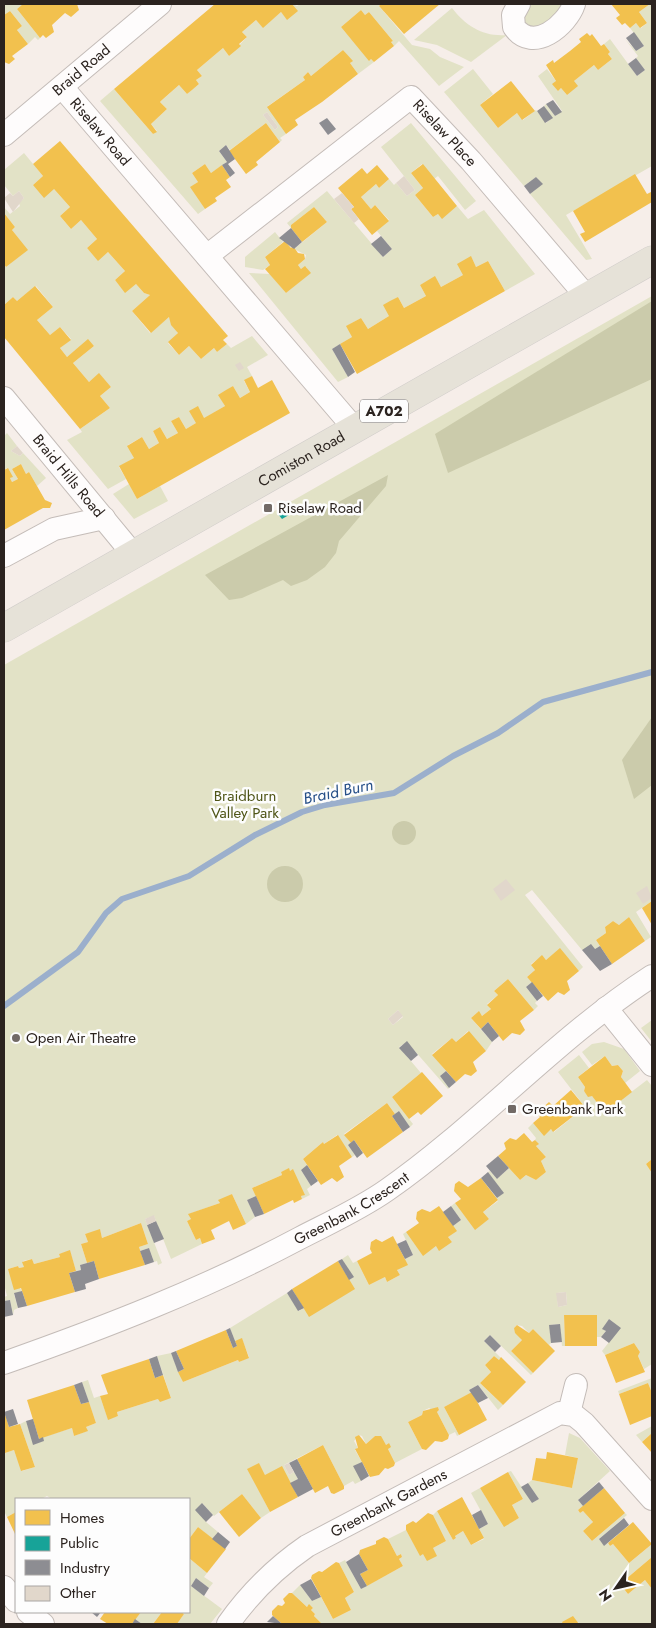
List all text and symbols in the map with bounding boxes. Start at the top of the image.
street label: Braid Road [47,39,115,101]
street label: Riselaw Road [65,93,136,171]
street label: Riselaw Place [408,94,482,172]
road number: A702 [360,400,408,422]
street label: Comiston Road [254,426,349,493]
street label: Braid Hills Road [27,429,109,522]
place label: Riselaw Road [278,497,362,519]
marker: Riselaw Road [262,502,274,514]
water label: Braid Burn [301,773,375,810]
park label: Braidburn Valley Park [211,785,279,824]
place label: Open Air Theatre [26,1027,136,1049]
marker: Open Air Theatre [10,1032,22,1044]
place label: Greenbank Park [522,1098,624,1120]
marker: Greenbank Park [506,1103,518,1115]
street label: Greenbank Crescent [290,1166,414,1250]
street label: Greenbank Gardens [327,1463,451,1543]
legend [15,1498,190,1613]
text: Homes [60,1507,104,1529]
text: Public [60,1532,99,1554]
text: Industry [60,1557,110,1579]
north arrow [591,1563,641,1613]
text: Other [60,1582,97,1604]
text: N [594,1585,617,1605]

